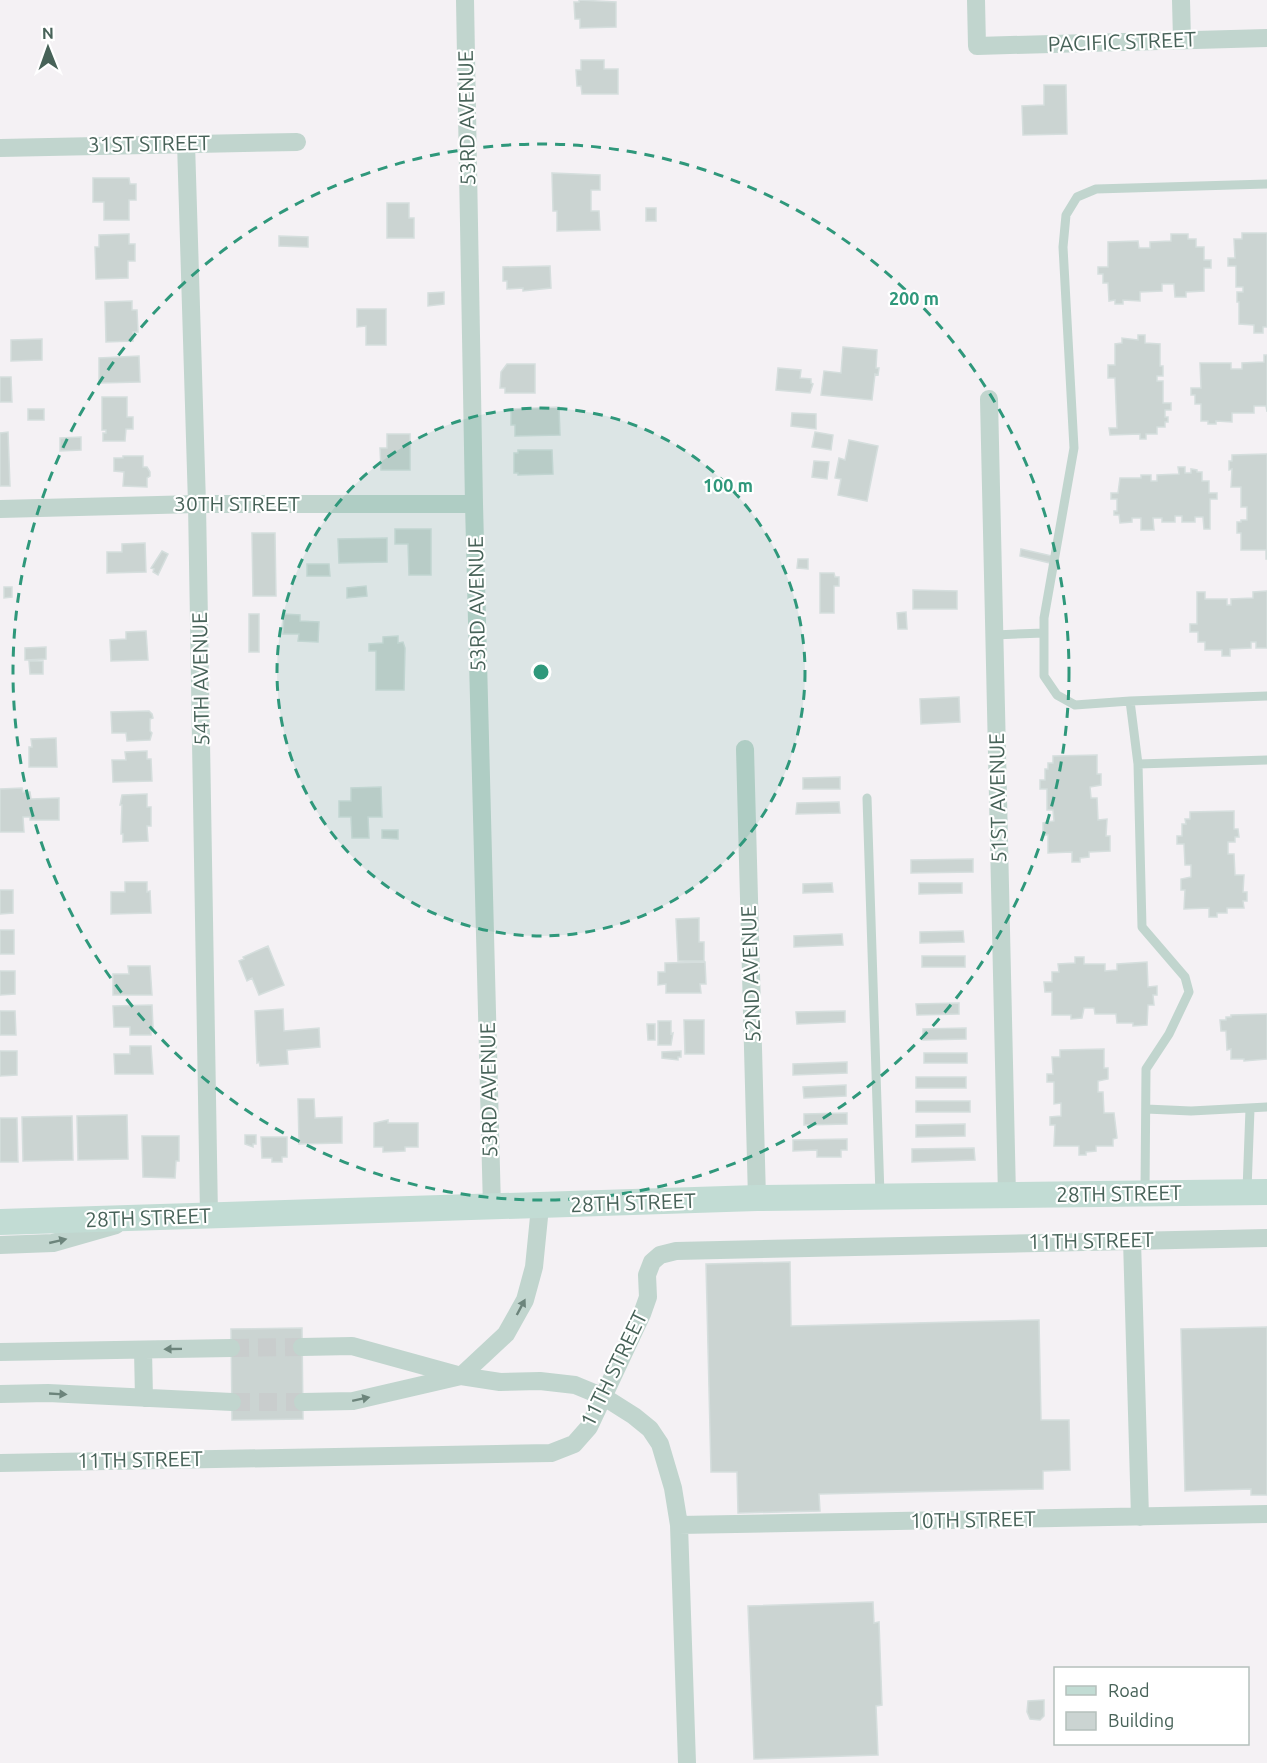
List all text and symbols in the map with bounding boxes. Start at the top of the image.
north arrow [18,18,78,78]
text: N [42,24,54,42]
street label: PACIFIC STREET [1047,26,1197,56]
street label: 53RD AVENUE [453,50,479,186]
street label: 31ST STREET [88,130,211,156]
text: 200 m [889,288,939,308]
text: 100 m [703,475,753,495]
street label: 30TH STREET [174,491,300,515]
street label: 53RD AVENUE [463,536,489,672]
street label: 54TH AVENUE [187,612,213,746]
centre of rings [531,662,551,682]
street label: 51ST AVENUE [984,733,1010,863]
street label: 52ND AVENUE [736,905,764,1043]
street label: 53RD AVENUE [475,1022,501,1158]
street label: 28TH STREET [1056,1180,1182,1206]
street label: 28TH STREET [570,1188,697,1216]
street label: 28TH STREET [85,1203,212,1231]
street label: 11TH STREET [1028,1227,1154,1253]
one-way arrow [49,1236,68,1245]
one-way arrow [516,1298,526,1315]
street label: 11TH STREET [575,1306,652,1430]
one-way arrow [163,1344,182,1354]
one-way arrow [49,1389,68,1398]
one-way arrow [352,1394,371,1403]
street label: 11TH STREET [77,1446,203,1472]
street label: 10TH STREET [910,1506,1036,1532]
legend [1054,1667,1249,1745]
text: Road [1108,1680,1150,1700]
text: Building [1108,1710,1174,1730]

